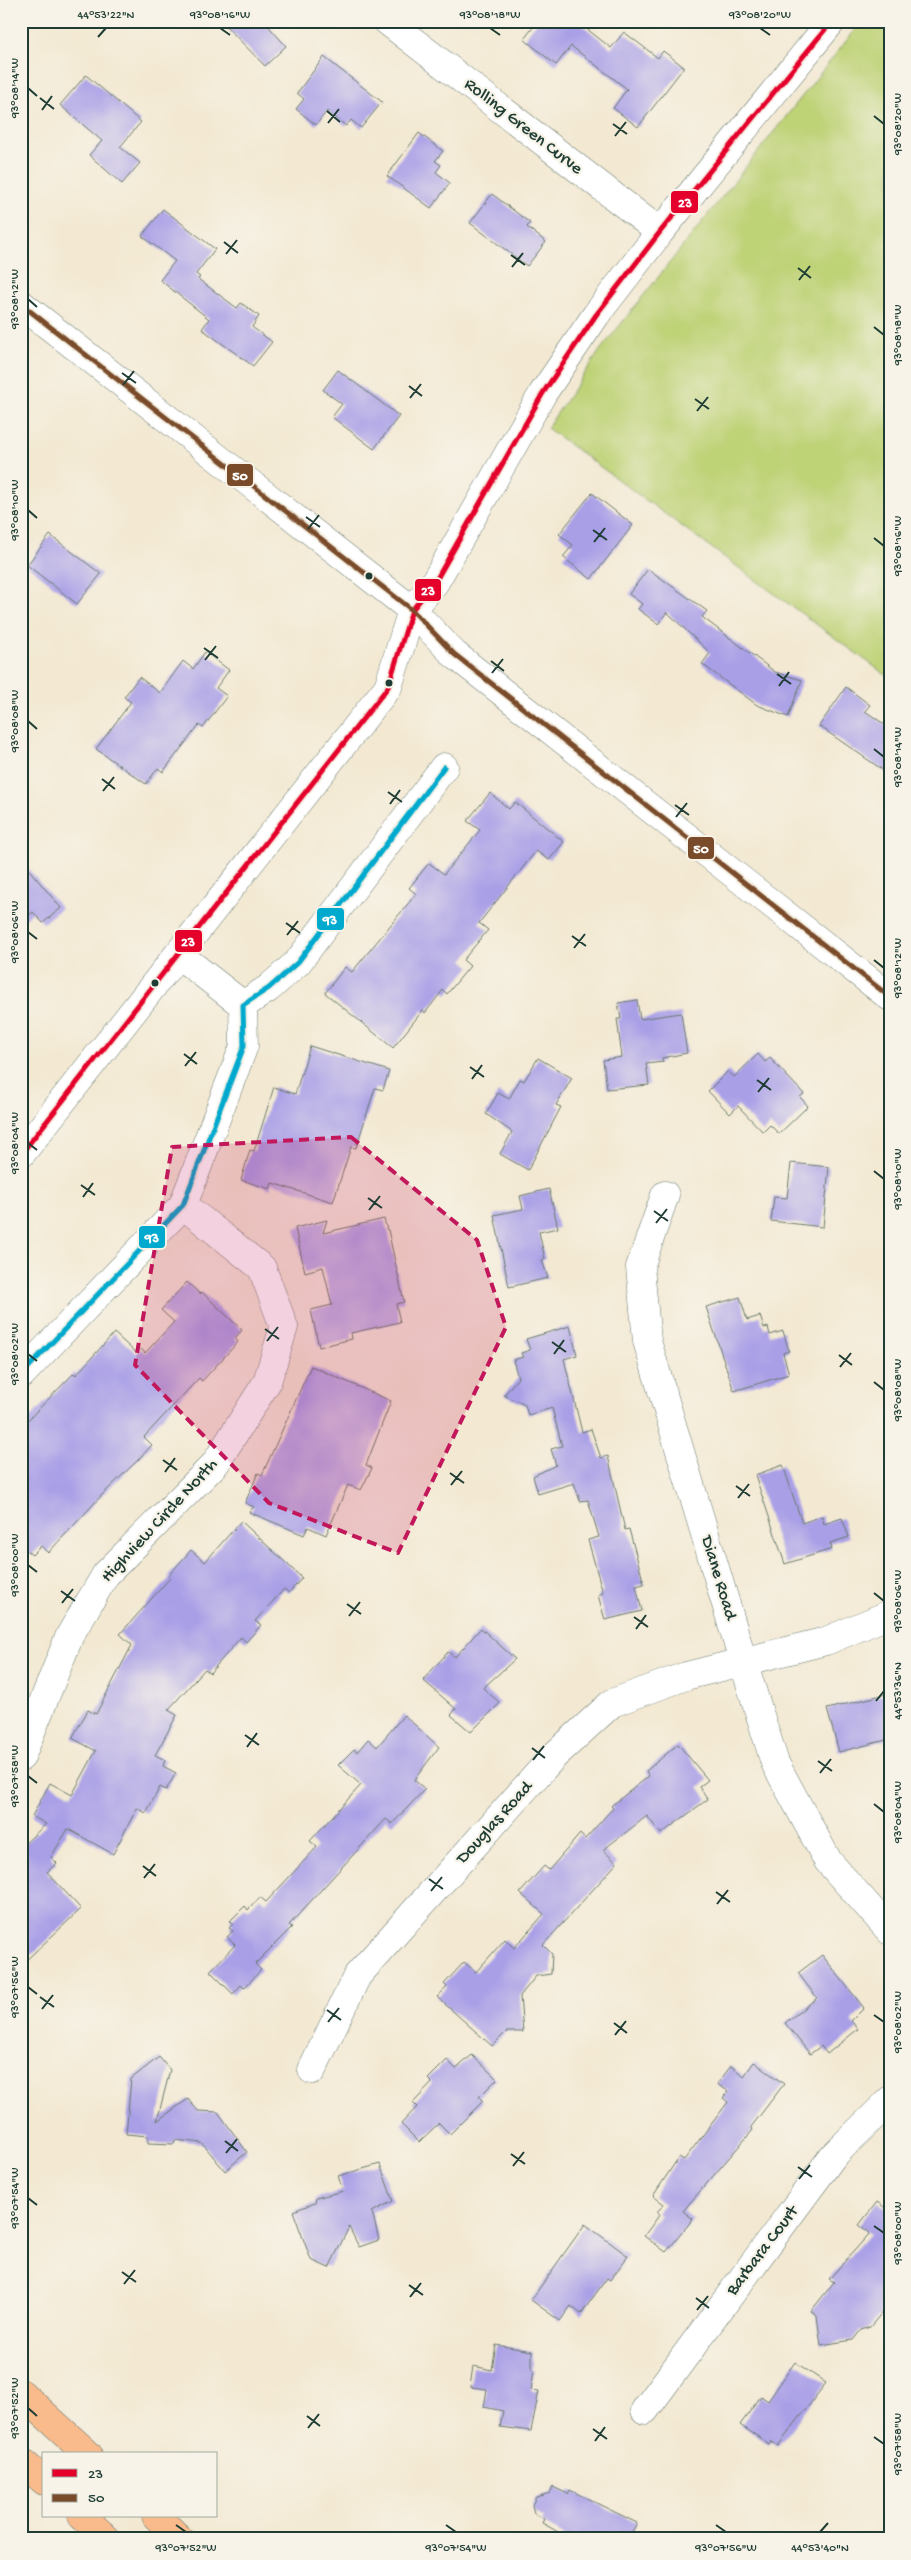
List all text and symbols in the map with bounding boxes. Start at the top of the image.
text: 44°53'22"N [78,9,135,23]
text: 93°08'16"W [189,9,250,23]
text: 93°08'18"W [459,9,520,23]
text: 93°08'20"W [728,9,791,23]
text: 93°08'14"W [9,58,23,119]
street label: Rolling Green Curve [460,74,587,180]
text: 93°08'20"W [892,93,906,156]
line badge: 23 [670,190,699,214]
text: 23 [678,196,692,213]
text: 93°08'12"W [9,269,23,330]
text: 93°08'18"W [892,305,906,366]
line badge: 50 [226,463,254,487]
text: 50 [232,469,248,486]
text: 93°08'10"W [9,480,23,541]
text: 93°08'16"W [892,516,906,577]
unlabelled marker [364,571,374,581]
line badge: 23 [414,578,442,602]
text: 23 [421,584,435,601]
unlabelled marker [384,678,394,688]
text: 93°08'08"W [9,690,23,753]
text: 93°08'14"W [892,727,906,788]
line badge: 50 [687,836,715,860]
text: 50 [693,842,709,859]
text: 93°08'06"W [9,901,23,964]
line badge: 93 [316,907,345,931]
text: 93 [322,913,337,930]
line badge: 23 [174,929,203,953]
text: 23 [181,935,195,952]
text: 93°08'12"W [892,938,906,999]
unlabelled marker [150,978,160,988]
text: 93°08'04"W [9,1112,23,1175]
text: 93°08'10"W [892,1149,906,1210]
line badge: 93 [138,1225,166,1249]
text: 93 [144,1231,159,1248]
text: 93°08'02"W [9,1323,23,1386]
text: 93°08'08"W [892,1359,906,1422]
street label: Highview Circle North [97,1455,223,1587]
street label: Diane Road [695,1532,741,1624]
text: 93°08'00"W [9,1534,23,1597]
text: 93°08'06"W [892,1570,906,1633]
text: 44°53'36"N [892,1662,906,1720]
text: 93°07'58"W [9,1745,23,1808]
street label: Douglas Road [452,1776,539,1869]
text: 93°08'04"W [892,1781,906,1844]
text: 93°07'56"W [9,1956,23,2019]
text: 93°08'02"W [892,1991,906,2054]
text: 93°07'54"W [9,2168,23,2229]
street label: Barbara Court [722,2201,805,2301]
text: 93°08'00"W [892,2202,906,2265]
text: 93°07'52"W [9,2377,23,2440]
text: 93°07'58"W [892,2413,906,2476]
legend [42,2452,218,2518]
text: 23 [88,2466,103,2484]
text: 50 [88,2490,105,2508]
text: 93°07'52"W [154,2542,217,2556]
text: 93°07'54"W [425,2542,486,2556]
text: 93°07'56"W [694,2542,757,2556]
text: 44°53'40"N [791,2542,849,2556]

